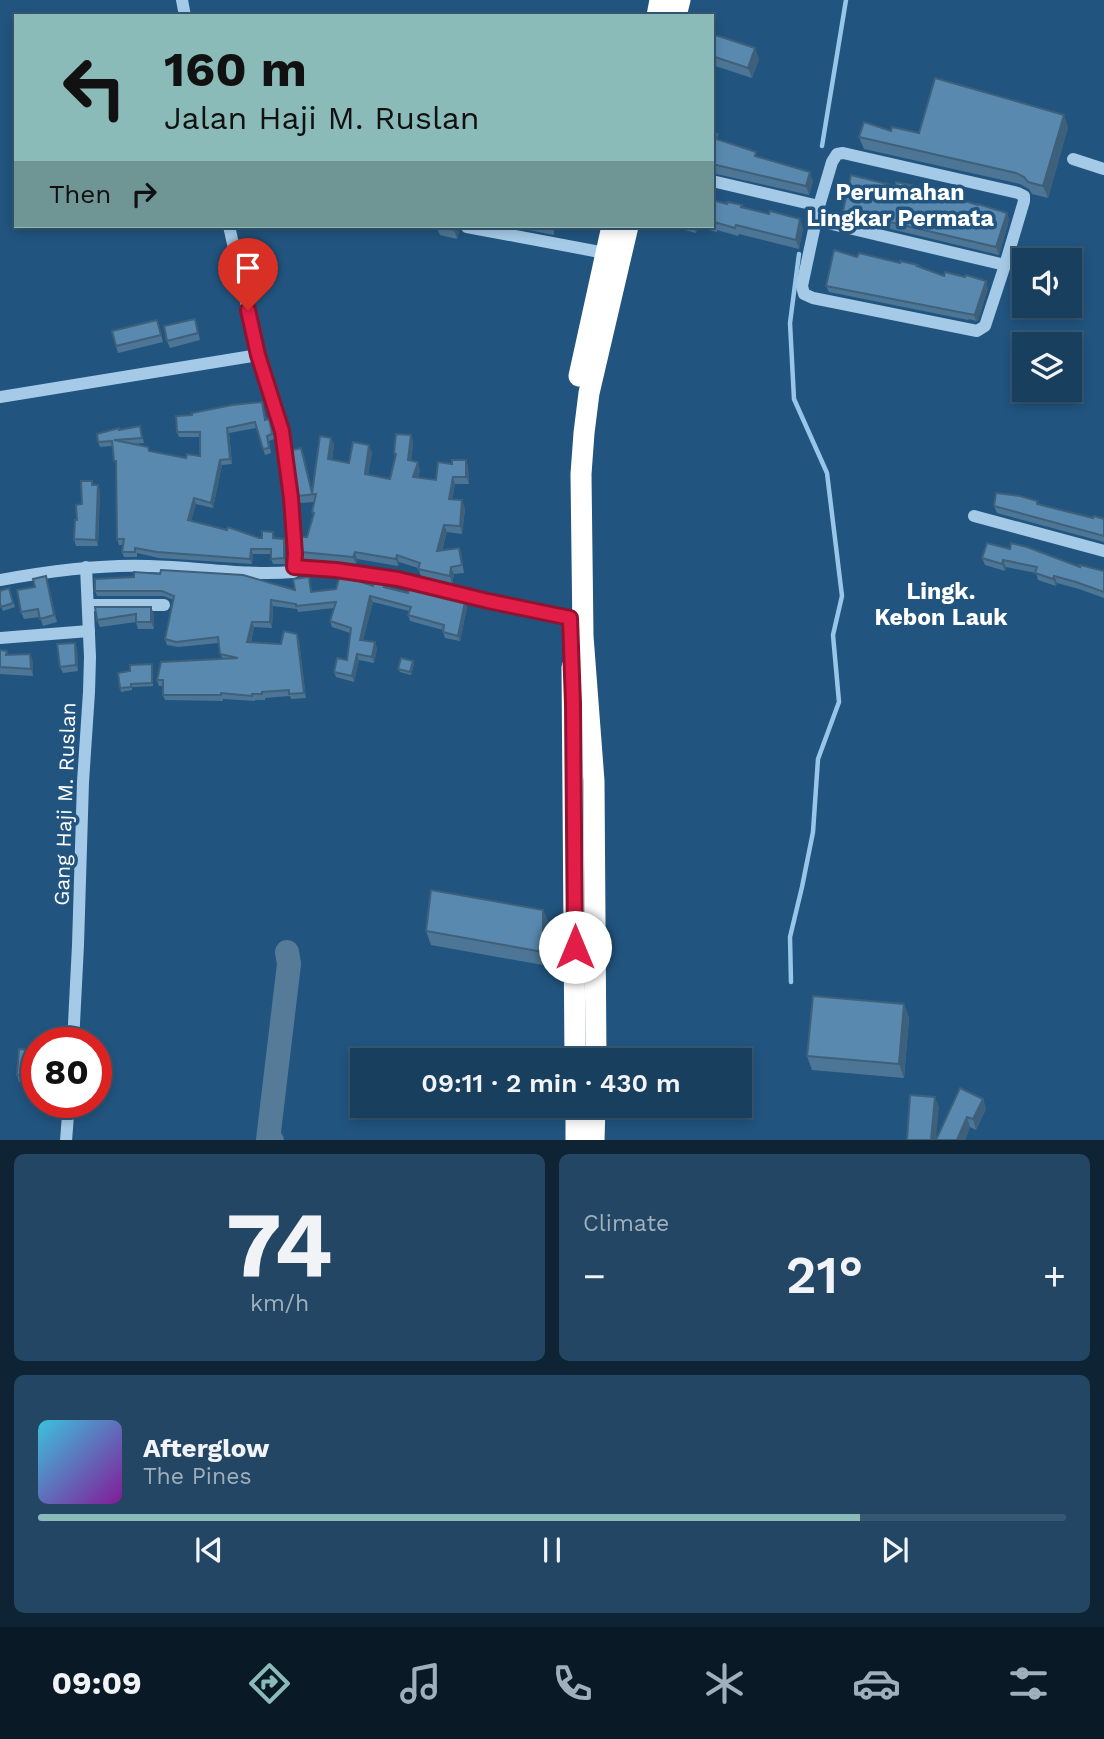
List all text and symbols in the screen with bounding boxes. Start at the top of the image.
text: 160 m [164,40,307,98]
icon: left [49,42,140,133]
text: Jalan Haji M. Ruslan [164,99,480,137]
icon: right [125,175,163,213]
text: Then [49,179,111,209]
district label: Perumahan Lingkar Permata [806,179,994,232]
pin [218,238,278,310]
map controls [1012,248,1082,402]
button: sound [1012,248,1082,318]
icon: arrive [229,249,267,287]
button: layers [1012,332,1082,402]
district label: Lingk. Kebon Lauk [874,578,1008,631]
street label: Gang Haji M. Ruslan [48,702,81,906]
position arrow [538,910,612,984]
speed limit sign: 80 [21,1027,112,1118]
text: 09:11 · 2 min · 430 m [421,1068,681,1098]
text: 74 [226,1191,333,1298]
text: Climate [583,1210,669,1237]
text: 21° [786,1245,863,1306]
text: − [583,1254,606,1298]
text: + [1043,1254,1066,1298]
text: km/h [250,1290,309,1317]
text: Afterglow [143,1433,269,1463]
text: The Pines [143,1463,252,1490]
icon: previous [190,1531,228,1569]
icon: pause [533,1531,571,1569]
icon: next [876,1531,914,1569]
icon: directions [245,1659,294,1708]
icon: music [396,1659,445,1708]
icon: phone [548,1659,597,1708]
icon: climate [700,1659,749,1708]
icon: car [852,1659,901,1708]
icon: filters [1004,1659,1053,1708]
text: 09:09 [51,1664,142,1702]

